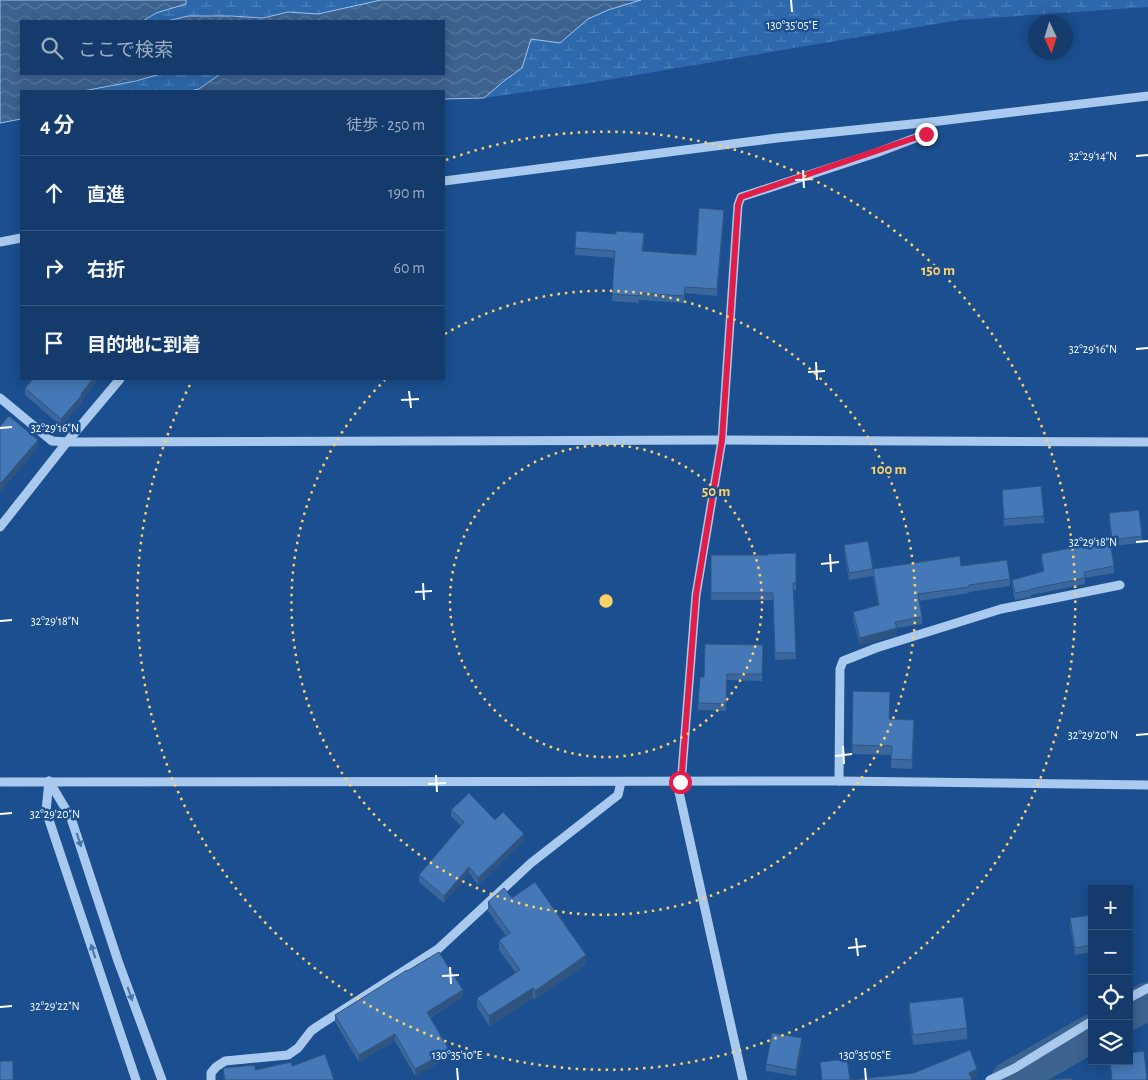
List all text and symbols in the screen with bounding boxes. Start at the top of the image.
north arrow [1028,15,1073,60]
text: 130°35'05"E [766,19,818,31]
search box [20,20,445,75]
icon: search [38,34,66,62]
text: ここで検索 [78,41,173,60]
text: 4 分 [40,115,75,136]
text: 徒歩 · 250 m [346,117,425,133]
route end [915,123,938,146]
text: 32°29'14"N [1069,150,1117,162]
icon: ahead [40,179,68,207]
text: 190 m [388,185,425,201]
text: 直進 [87,186,125,205]
icon: right [40,254,68,282]
text: 60 m [394,260,425,276]
text: 右折 [87,261,125,280]
text: 150 m [921,263,955,278]
icon: arrive [40,329,68,357]
text: 目的地に到着 [87,336,201,355]
text: 32°29'16"N [1069,343,1117,355]
text: 32°29'16"N [31,422,79,434]
text: 100 m [871,462,907,477]
text: 50 m [702,484,730,499]
text: 32°29'18"N [1069,536,1117,548]
centre of rings [597,592,615,610]
text: 32°29'18"N [31,615,79,627]
text: 32°29'20"N [1068,729,1118,741]
route start [669,771,692,794]
text: 32°29'20"N [30,808,80,820]
one-way arrow [75,833,83,848]
map controls [1088,885,1133,1065]
button: + [1088,885,1133,930]
button: − [1088,930,1133,975]
one-way arrow [89,943,97,958]
button: locate [1088,975,1133,1020]
one-way arrow [127,987,135,1002]
text: 32°29'22"N [30,1000,80,1012]
button: layers [1088,1020,1133,1065]
text: 130°35'10"E [432,1049,482,1061]
text: 130°35'05"E [839,1049,891,1061]

